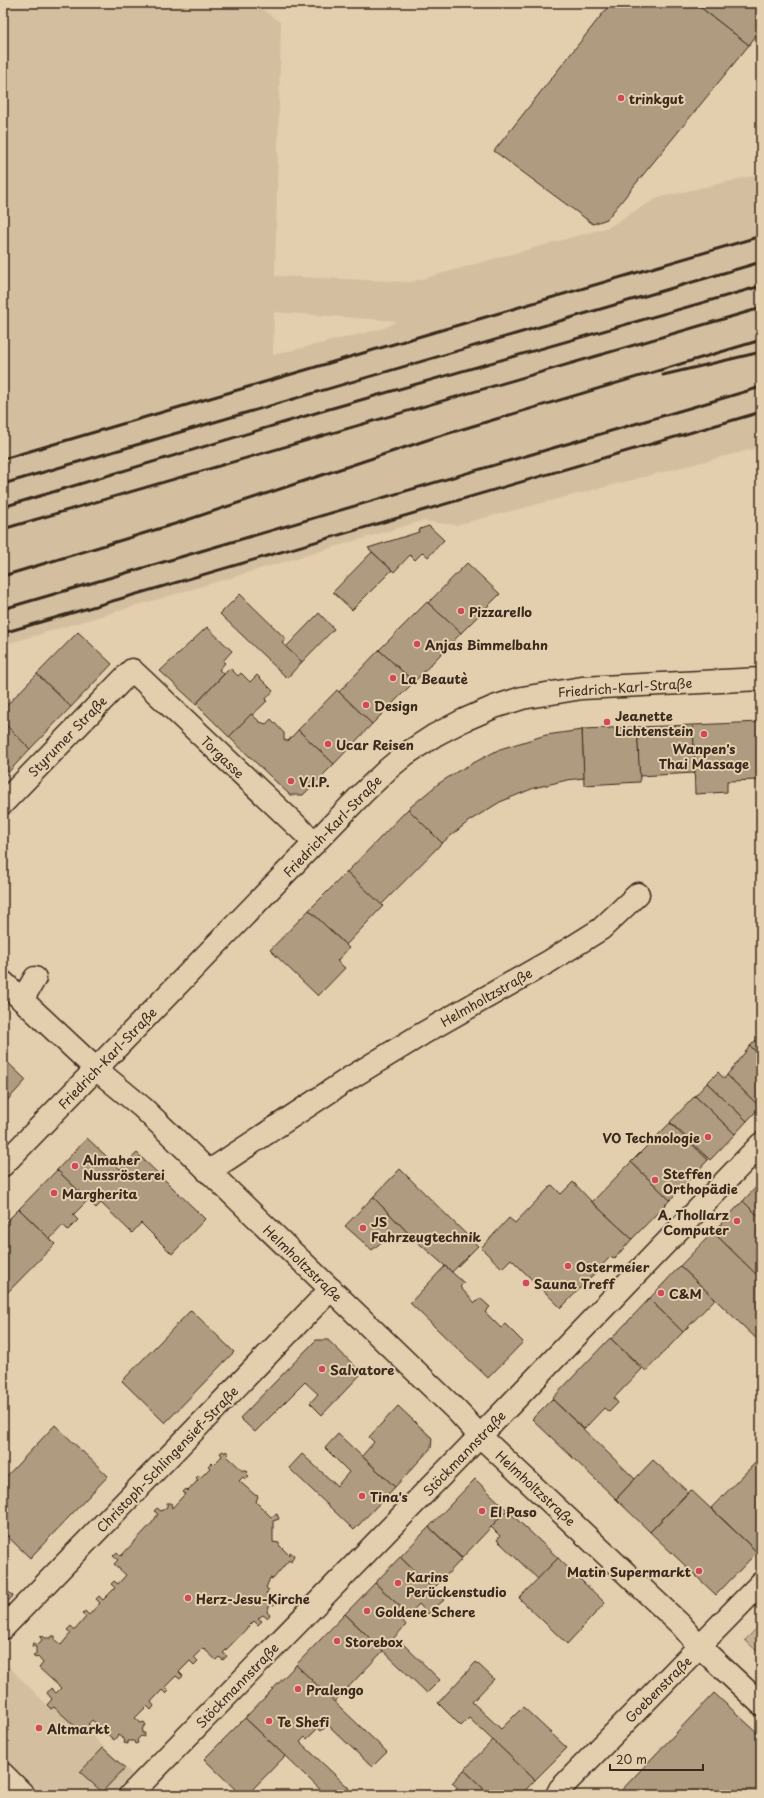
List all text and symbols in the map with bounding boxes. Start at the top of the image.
place label: trinkgut [629,89,684,108]
marker: trinkgut [616,93,626,103]
place label: Pizzarello [469,602,532,621]
marker: Pizzarello [456,606,466,616]
place label: Anjas Bimmelbahn [425,635,548,654]
marker: Anjas Bimmelbahn [412,639,422,649]
place label: La Beautè [401,669,468,688]
marker: La Beautè [388,673,398,683]
street label: Friedrich-Karl-Straße [557,673,693,701]
street label: Styrumer Straße [23,691,111,781]
place label: Design [374,696,418,715]
marker: Design [361,700,371,710]
place label: Jeanette Lichtenstein [615,706,694,740]
marker: Jeanette Lichtenstein [602,717,612,727]
marker: Wanpen's Thai Massage [699,729,709,739]
street label: Torgasse [197,731,249,783]
place label: Ucar Reisen [336,735,414,754]
marker: Ucar Reisen [323,739,333,749]
place label: Wanpen's Thai Massage [659,739,749,773]
street label: Friedrich-Karl-Straße [278,771,386,881]
place label: V.I.P. [299,772,330,791]
marker: V.I.P. [286,776,296,786]
street label: Helmholtzstraße [437,963,535,1031]
street label: Friedrich-Karl-Straße [53,1003,161,1113]
place label: VO Technologie [602,1128,700,1147]
marker: VO Technologie [703,1132,713,1142]
place label: Almaher Nussrösterei [83,1150,165,1184]
marker: Almaher Nussrösterei [70,1161,80,1171]
place label: Steffen Orthopädie [663,1164,738,1198]
marker: Steffen Orthopädie [650,1175,660,1185]
place label: Margherita [62,1184,138,1203]
marker: Margherita [49,1188,59,1198]
place label: A. Thollarz Computer [657,1205,729,1239]
place label: JS Fahrzeugtechnik [371,1212,481,1246]
marker: A. Thollarz Computer [732,1216,742,1226]
street label: Helmholtzstraße [259,1220,347,1306]
marker: JS Fahrzeugtechnik [358,1223,368,1233]
place label: Ostermeier [576,1257,650,1276]
marker: Ostermeier [563,1261,573,1271]
place label: Sauna Treff [534,1274,615,1293]
marker: Sauna Treff [521,1278,531,1288]
place label: C&M [669,1284,702,1303]
marker: C&M [656,1288,666,1298]
place label: Salvatore [330,1360,394,1379]
marker: Salvatore [317,1364,327,1374]
street label: Christoph-Schlingensief-Straße [92,1382,242,1536]
street label: Stöckmannstraße [418,1406,510,1500]
street label: Helmholtzstraße [492,1446,580,1530]
place label: Tina's [370,1487,408,1506]
marker: Tina's [357,1491,367,1501]
place label: El Paso [490,1502,537,1521]
marker: El Paso [477,1506,487,1516]
place label: Matin Supermarkt [567,1562,691,1581]
marker: Matin Supermarkt [694,1566,704,1576]
place label: Karins Perückenstudio [406,1567,507,1601]
marker: Karins Perückenstudio [393,1578,403,1588]
place label: Herz-Jesu-Kirche [196,1589,310,1608]
marker: Herz-Jesu-Kirche [183,1593,193,1603]
place label: Goldene Schere [375,1602,475,1621]
marker: Goldene Schere [362,1606,372,1616]
place label: Storebox [345,1632,404,1651]
marker: Storebox [332,1636,342,1646]
street label: Stöckmannstraße [191,1638,283,1732]
street label: Goebenstraße [620,1651,696,1727]
place label: Pralengo [306,1680,364,1699]
marker: Pralengo [293,1684,303,1694]
place label: Te Shefi [277,1712,329,1731]
marker: Te Shefi [264,1716,274,1726]
place label: Altmarkt [46,1719,110,1738]
marker: Altmarkt [34,1723,44,1733]
scale bar [610,1746,703,1772]
text: 20 m [616,1750,647,1768]

